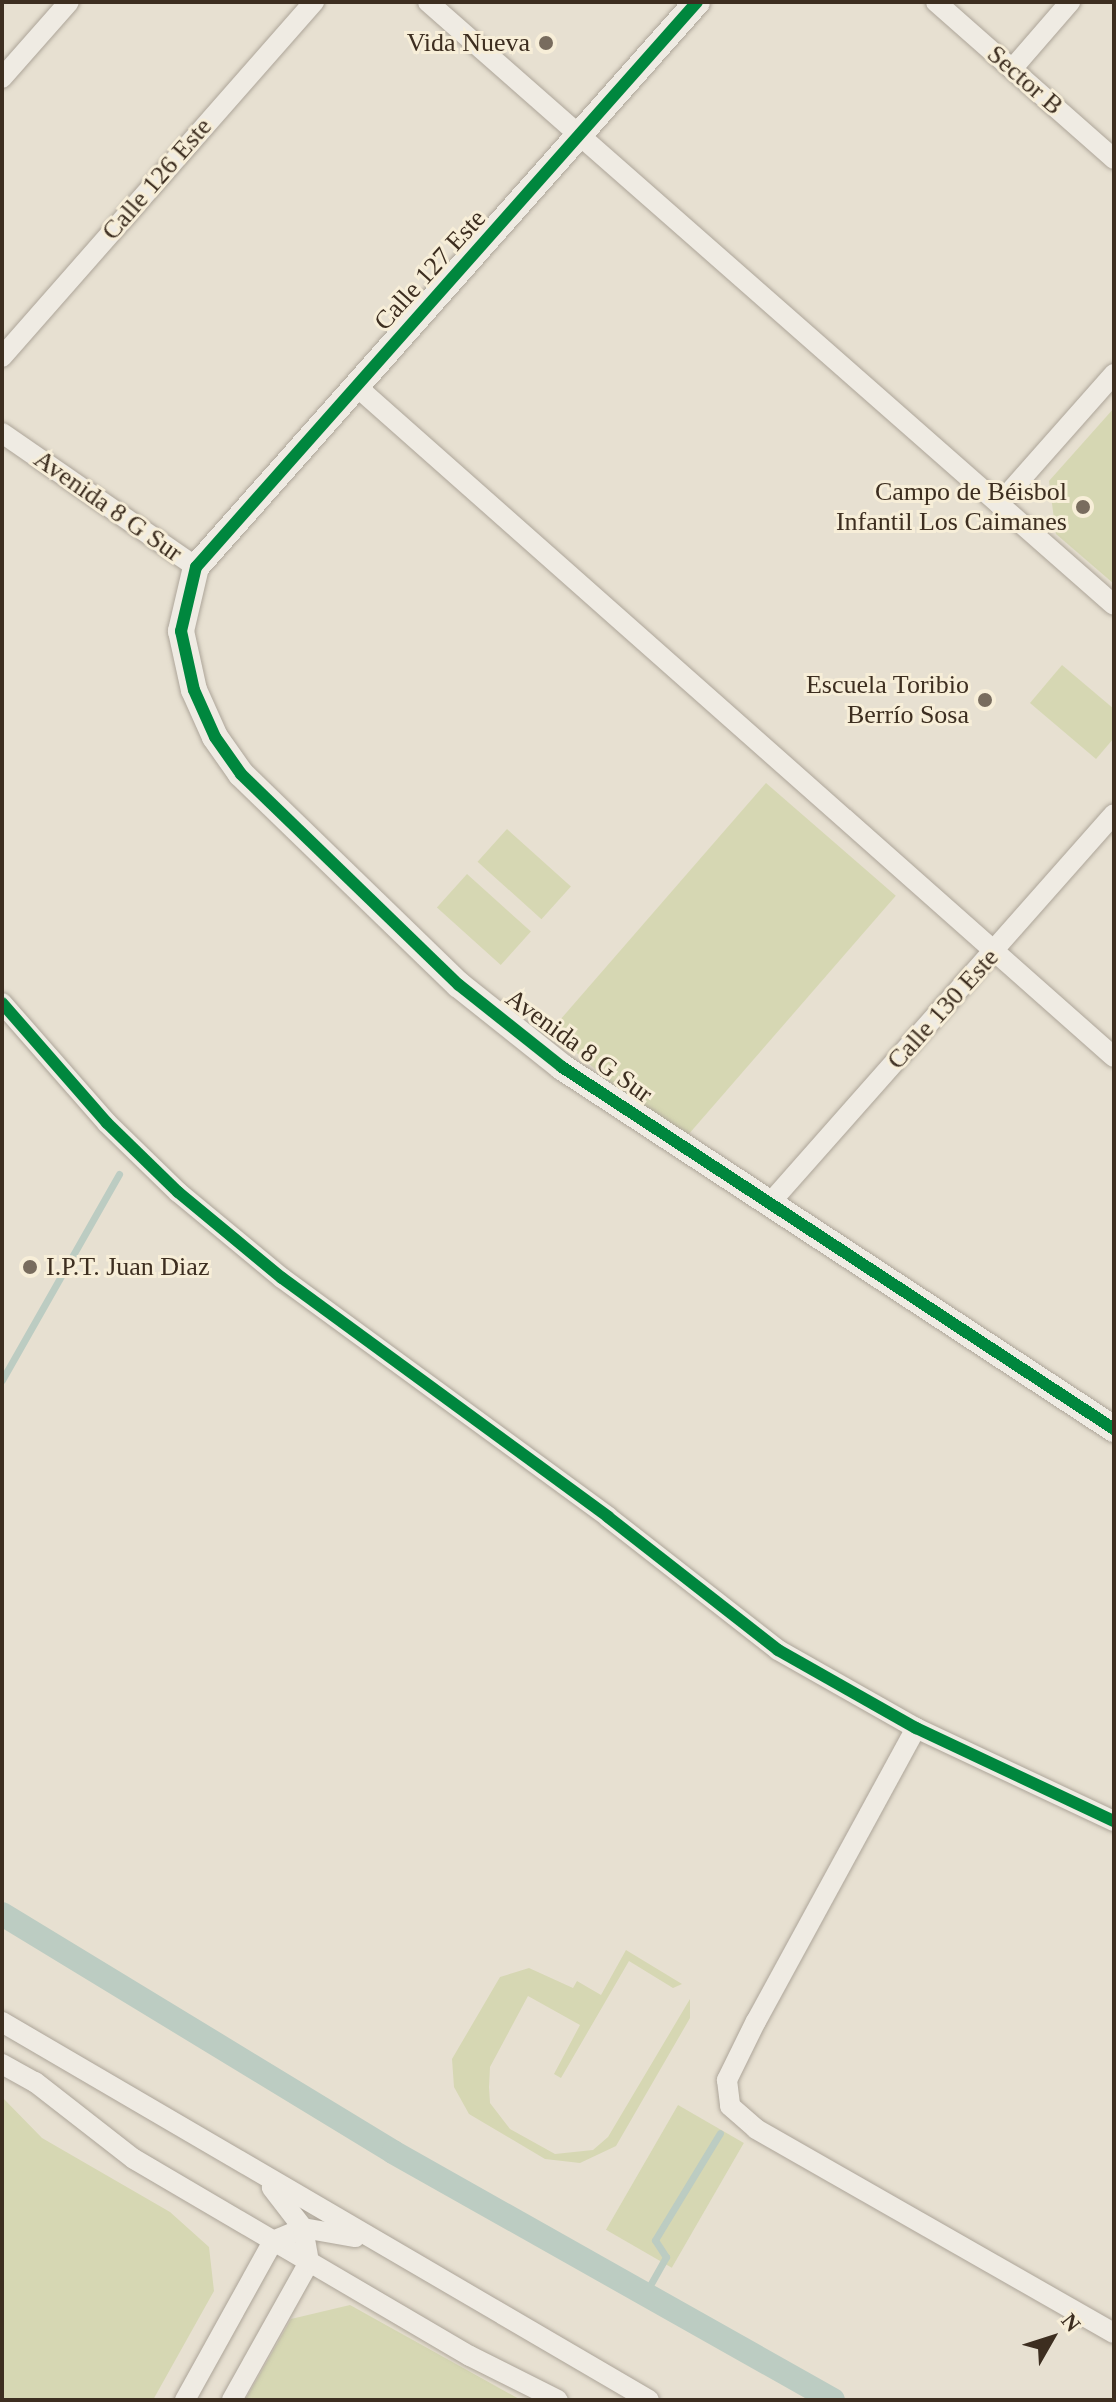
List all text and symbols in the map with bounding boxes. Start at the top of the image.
place label: Vida Nueva [407,27,530,59]
marker: Vida Nueva [537,34,555,52]
street label: Sector B [981,39,1069,121]
street label: Calle 126 Este [95,112,219,246]
street label: Calle 127 Este [368,203,492,337]
street label: Avenida 8 G Sur [28,443,188,569]
place label: Campo de Béisbol Infantil Los Caimanes [836,476,1067,538]
marker: Campo de Béisbol Infantil Los Caimanes [1074,498,1092,516]
place label: Escuela Toribio Berrío Sosa [805,669,969,730]
marker: Escuela Toribio Berrío Sosa [976,691,994,709]
street label: Calle 130 Este [881,942,1005,1076]
street label: Avenida 8 G Sur [500,982,658,1110]
place label: I.P.T. Juan Diaz [46,1251,209,1283]
marker: I.P.T. Juan Diaz [21,1258,39,1276]
north arrow [1012,2298,1092,2378]
text: N [1056,2309,1086,2337]

